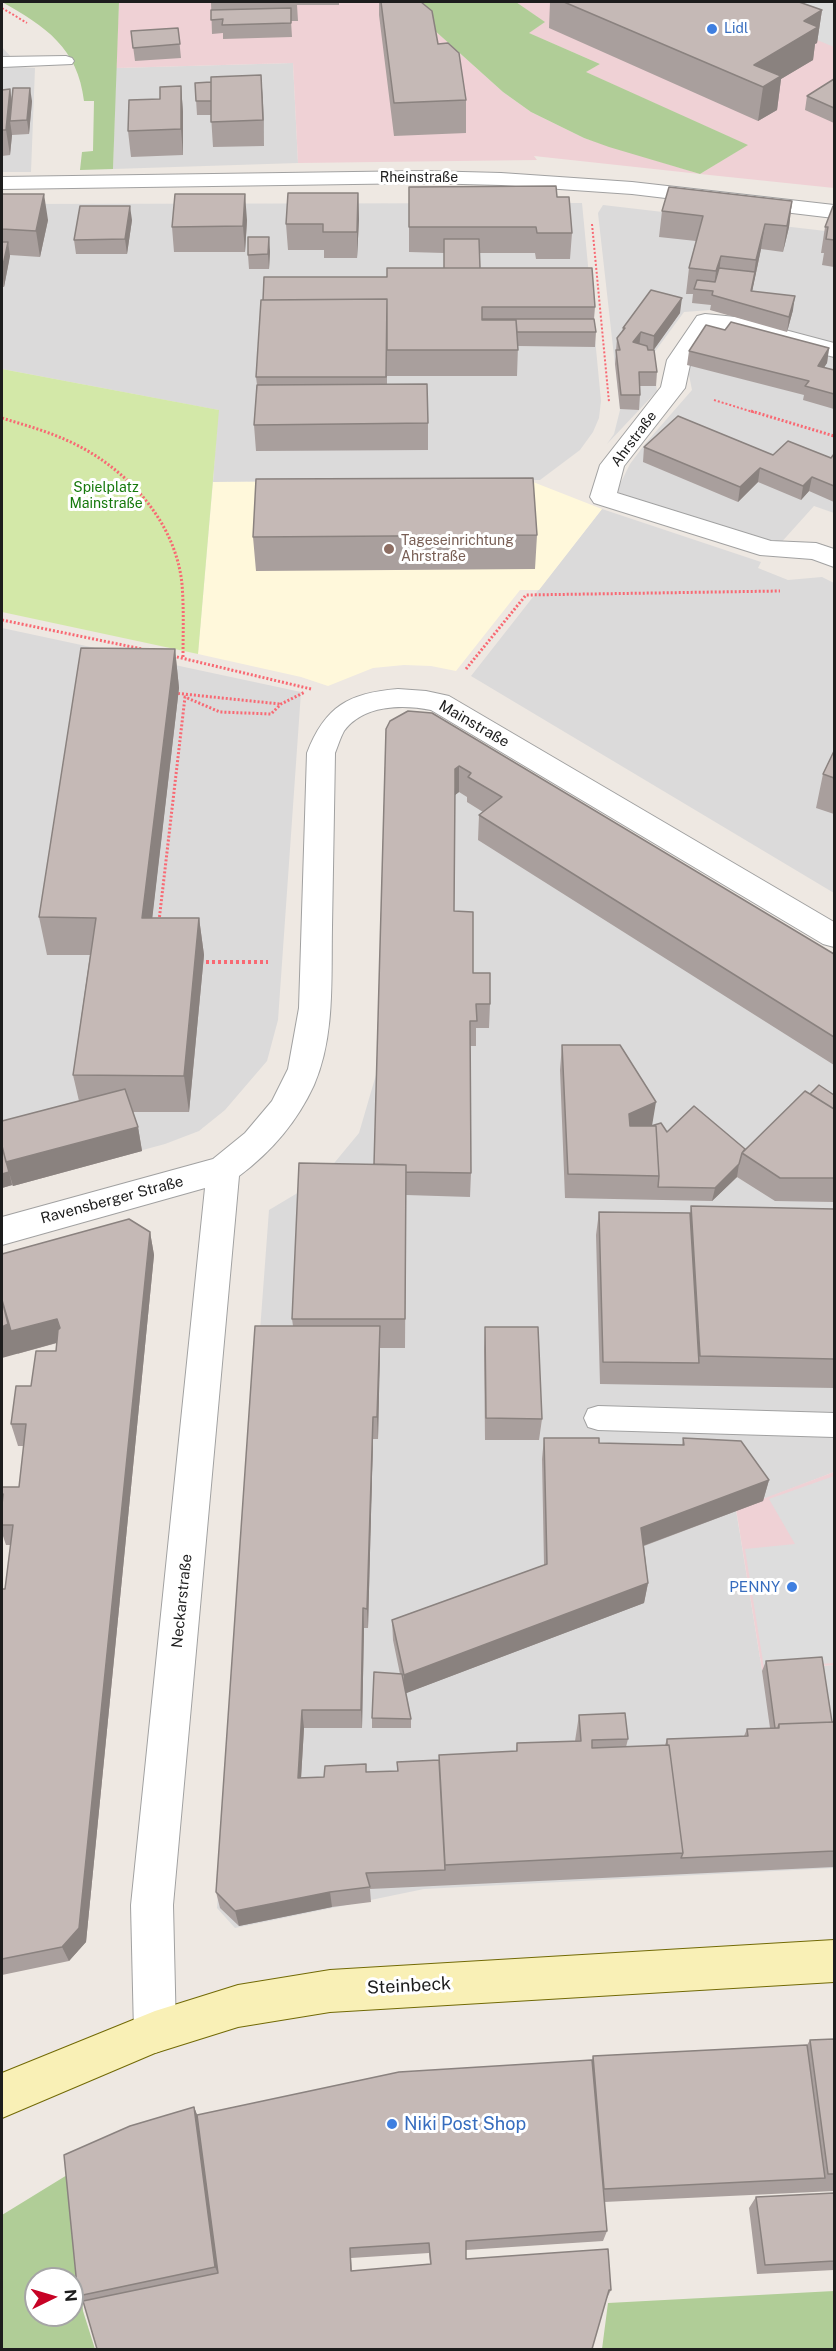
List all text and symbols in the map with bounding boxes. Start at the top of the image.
place label: Lidl [724,21,748,37]
marker: Lidl [705,22,719,36]
street label: Rheinstraße [380,170,458,186]
street label: Ahrstraße [608,408,660,470]
park label: Spielplatz Mainstraße [69,480,143,512]
place label: Tageseinrichtung Ahrstraße [401,533,514,566]
marker: Tageseinrichtung Ahrstraße [382,542,396,556]
street label: Mainstraße [436,697,512,751]
street label: Ravensberger Straße [39,1172,185,1228]
street label: Neckarstraße [168,1553,196,1649]
place label: PENNY [729,1578,780,1596]
marker: PENNY [785,1580,799,1594]
street label: Steinbeck [366,1973,452,1999]
place label: Niki Post Shop [404,2113,526,2135]
marker: Niki Post Shop [385,2117,399,2131]
north arrow [24,2267,84,2327]
text: N [60,2288,80,2303]

